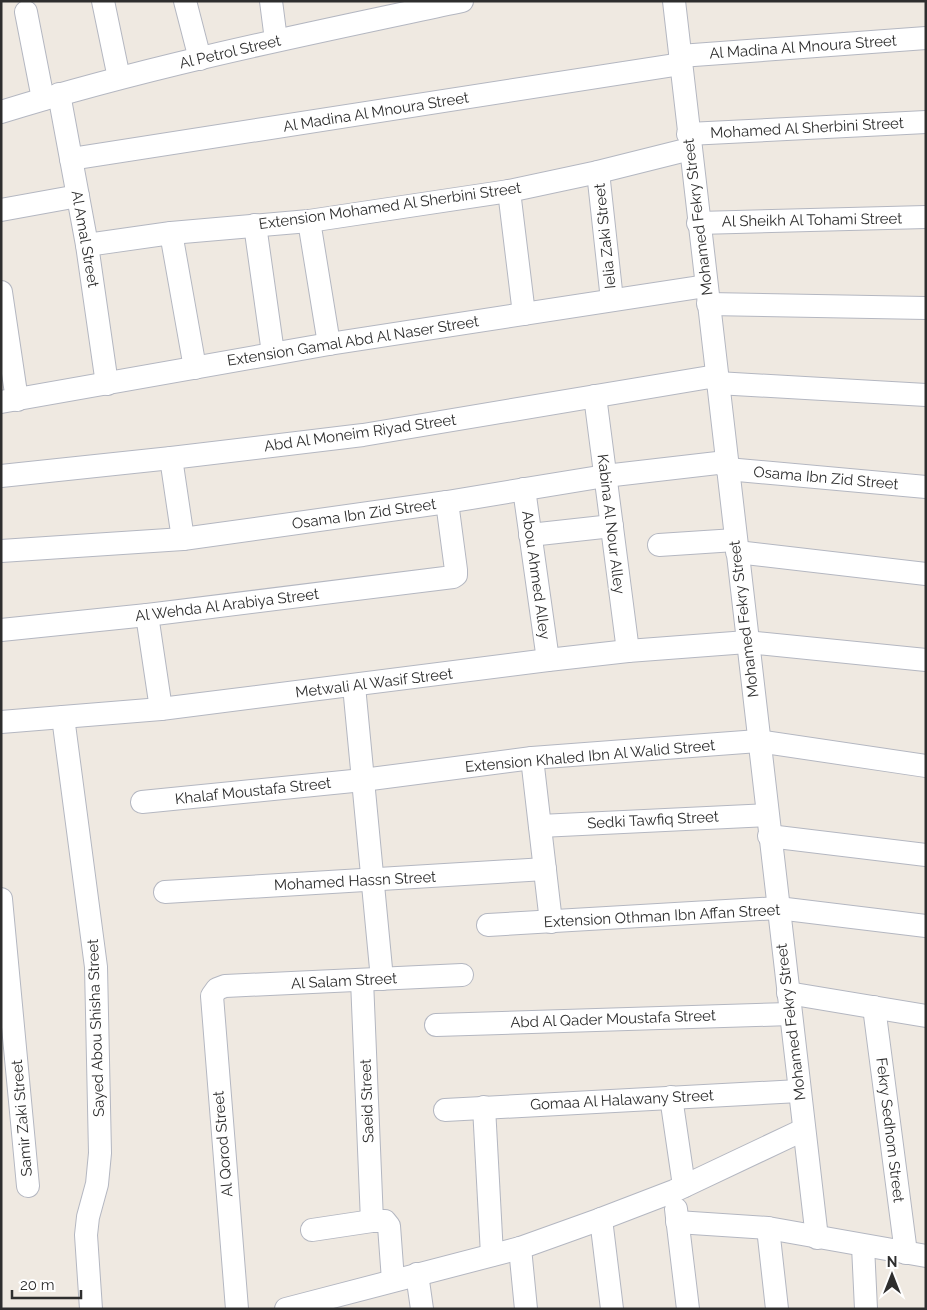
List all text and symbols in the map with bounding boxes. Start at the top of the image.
street label: Al Madina Al Mnoura Street [709,31,897,63]
street label: Al Petrol Street [178,32,282,72]
street label: Al Madina Al Mnoura Street [282,88,470,136]
street label: Mohamed Al Sherbini Street [710,114,904,142]
street label: Mohamed Fekry Street [679,137,717,297]
street label: Extension Mohamed Al Sherbini Street [258,179,522,233]
street label: Ielia Zaki Street [591,182,619,290]
street label: Al Amal Street [68,189,102,289]
street label: Al Sheikh Al Tohami Street [722,209,902,231]
street label: Extension Gamal Abd Al Naser Street [226,312,480,370]
street label: Abd Al Moneim Riyad Street [263,411,457,455]
street label: Kabina Al Nour Alley [593,453,629,595]
street label: Osama Ibn Zid Street [753,463,899,493]
street label: Osama Ibn Zid Street [291,495,437,533]
street label: Abou Ahmed Alley [518,509,554,641]
street label: Mohamed Fekry Street [725,539,763,699]
street label: Al Wehda Al Arabiya Street [134,585,320,625]
street label: Metwali Al Wasif Street [294,664,454,702]
street label: Extension Khaled Ibn Al Walid Street [464,736,716,776]
street label: Khalaf Moustafa Street [174,774,332,808]
street label: Sedki Tawfiq Street [587,808,719,832]
street label: Mohamed Hassn Street [273,868,437,894]
street label: Extension Othman Ibn Affan Street [543,901,781,931]
street label: Sayed Abou Shisha Street [84,939,108,1117]
street label: Mohamed Fekry Street [772,942,810,1102]
street label: Al Salam Street [290,969,398,993]
street label: Abd Al Qader Moustafa Street [510,1006,716,1032]
street label: Fekry Sedhom Street [872,1056,908,1204]
street label: Samir Zaki Street [8,1059,36,1177]
street label: Saeid Street [357,1059,377,1143]
street label: Gomaa Al Halawany Street [530,1086,714,1114]
street label: Al Qorod Street [209,1090,237,1198]
north arrow [867,1250,917,1300]
text: N [887,1254,897,1270]
scale bar [12,1268,81,1300]
text: 20 m [20,1276,55,1294]

